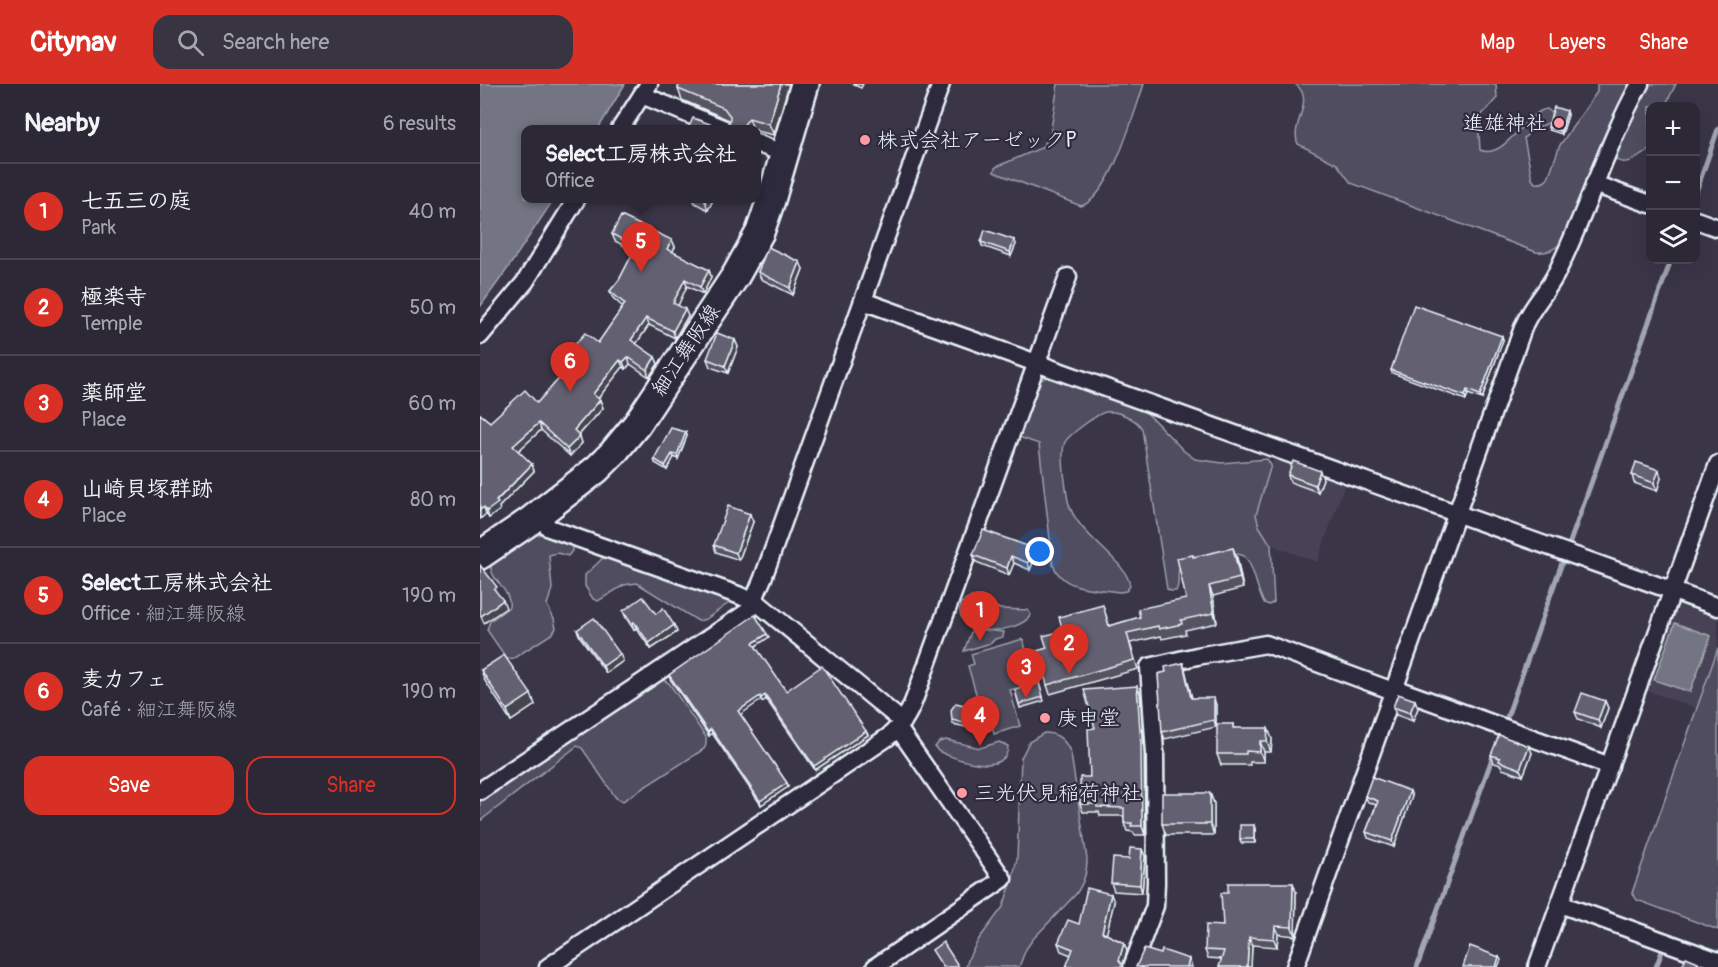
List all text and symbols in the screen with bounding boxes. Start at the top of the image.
search box [153,15,573,69]
text: Citynav [30,25,117,60]
icon: search [174,26,207,59]
text: Search here [222,28,329,56]
text: Map [1480,29,1515,56]
text: Layers [1548,29,1606,56]
text: Share [1639,29,1688,56]
map controls [1646,102,1700,264]
button: + [1646,102,1700,156]
text: Nearby [24,107,100,139]
place label: 進雄神社 [1463,110,1547,137]
text: 6 results [383,111,456,136]
marker: 進雄神社 [1552,116,1566,130]
popup [521,125,761,203]
place label: 株式会社アーゼックP [877,127,1077,154]
marker: 株式会社アーゼックP [858,133,872,147]
text: Select工房株式会社 [545,140,737,168]
button: − [1646,156,1700,210]
text: Office [545,168,594,193]
text: 七五三の庭 [81,187,191,215]
text: 1 [40,199,47,224]
text: 40 m [409,199,456,224]
button: layers [1646,210,1700,264]
text: Park [81,215,116,240]
pin: 5 [622,222,660,272]
text: 極楽寺 [81,283,147,311]
text: 2 [38,295,49,320]
text: 50 m [409,295,456,320]
street label: 細江舞阪線 [645,299,727,401]
text: Temple [81,311,142,336]
pin: 6 [550,342,590,392]
text: 薬師堂 [81,379,147,407]
text: 3 [38,391,49,416]
text: 60 m [409,391,456,416]
text: Place [81,407,126,432]
text: 山崎貝塚群跡 [81,475,213,503]
text: 4 [38,487,49,512]
text: 80 m [410,487,456,512]
text: Place [81,503,126,528]
your location [1025,537,1054,566]
text: Select工房株式会社 [81,569,273,597]
text: 5 [38,583,49,608]
text: 190 m [402,583,456,608]
pin: 1 [960,592,1000,641]
text: Office · 細江舞阪線 [81,601,246,626]
pin: 2 [1050,624,1088,674]
pin: 3 [1006,648,1046,698]
text: 麦カフェ [81,665,167,693]
text: 6 [38,679,49,704]
text: 190 m [402,679,456,704]
pin: 4 [960,696,1000,746]
text: Café · 細江舞阪線 [81,697,237,722]
place label: 庚申堂 [1057,705,1120,732]
marker: 庚申堂 [1038,711,1052,725]
button: Save [24,756,234,815]
button: Share [246,756,456,815]
place label: 三光伏見稲荷神社 [974,780,1142,807]
marker: 三光伏見稲荷神社 [955,786,969,800]

